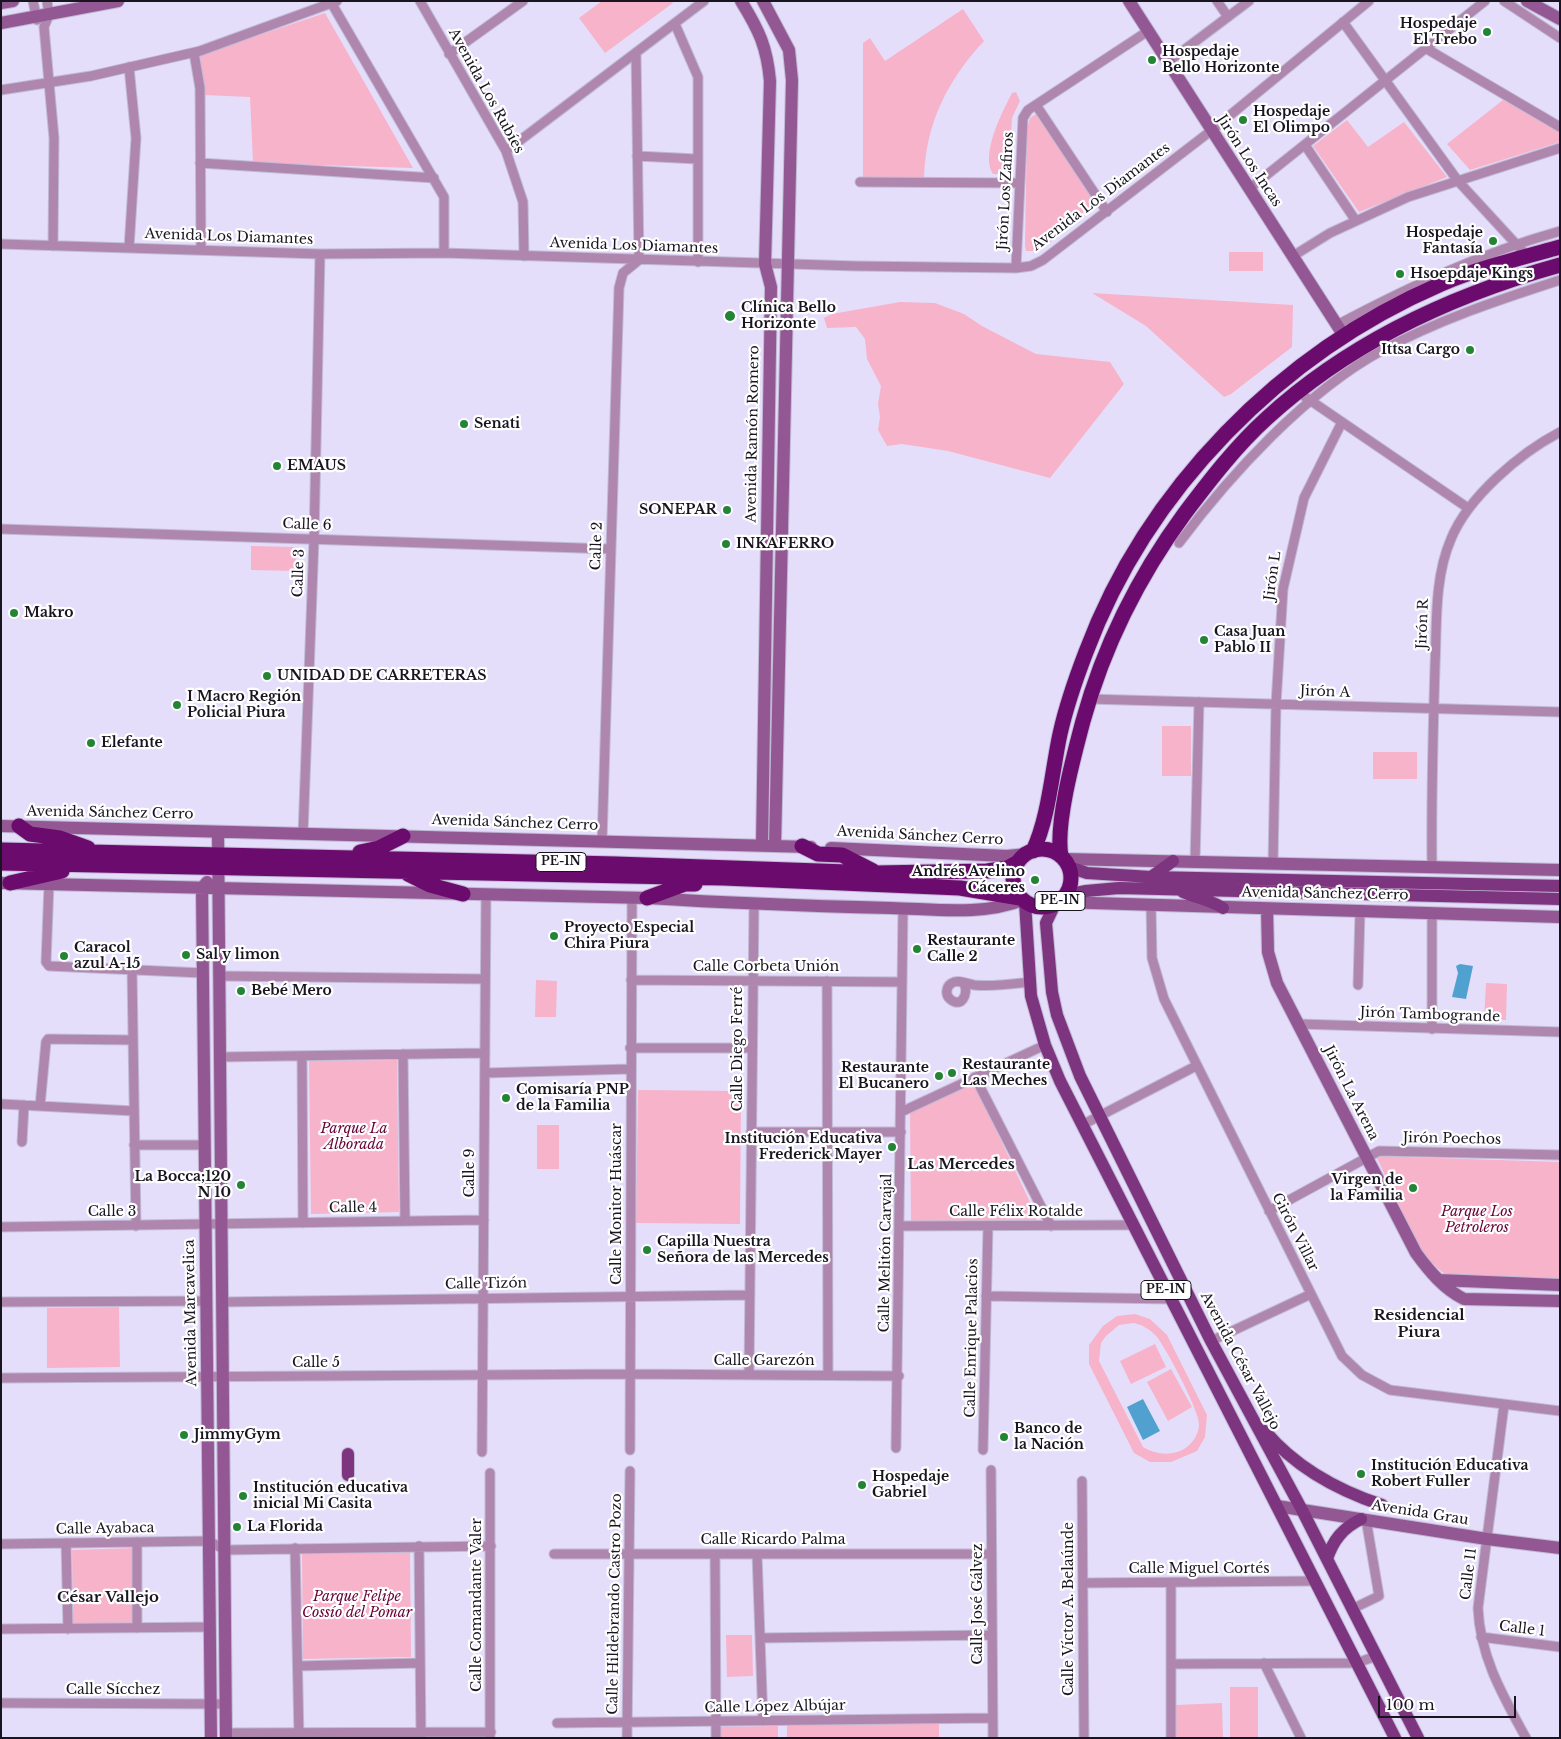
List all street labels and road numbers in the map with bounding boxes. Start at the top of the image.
street label: Avenida Los Rubíes [445,26,527,156]
street label: Jirón Los Incas [1213,112,1285,210]
street label: Jirón Los Zafiros [995,131,1017,251]
street label: Avenida Los Diamantes [1029,140,1173,254]
street label: Avenida Los Diamantes [144,226,314,248]
street label: Avenida Los Diamantes [549,235,719,257]
street label: Avenida Ramón Romero [743,345,763,523]
street label: Calle 6 [282,516,332,534]
street label: Calle 2 [588,521,606,571]
street label: Calle 3 [290,548,308,598]
street label: Jirón L [1261,550,1285,602]
street label: Jirón R [1414,598,1432,650]
street label: Jirón A [1300,683,1350,701]
street label: Avenida Sánchez Cerro [26,803,194,823]
street label: Avenida Sánchez Cerro [431,812,599,834]
street label: Avenida Sánchez Cerro [836,823,1004,849]
road number: PE-1N [536,852,586,872]
street label: Avenida Sánchez Cerro [1241,884,1409,904]
road number: PE-1N [1035,891,1085,910]
street label: Calle Corbeta Unión [693,959,839,975]
street label: Calle Diego Ferré [730,987,746,1111]
street label: Jirón Tambogrande [1360,1004,1500,1026]
street label: Jirón La Arena [1320,1043,1382,1143]
street label: Calle Monitor Huáscar [609,1123,625,1285]
street label: Jirón Poechos [1403,1130,1501,1148]
street label: Calle 9 [462,1148,478,1198]
street label: Calle Melitón Carvajal [876,1173,896,1333]
street label: Girón Villar [1268,1190,1322,1274]
street label: Calle 4 [329,1199,377,1217]
street label: Calle 3 [88,1204,136,1220]
street label: Calle Félix Rotalde [949,1204,1083,1220]
street label: Avenida Marcavelica [181,1239,201,1387]
street label: Calle Enrique Palacios [962,1258,982,1418]
street label: Calle Tizón [445,1275,527,1293]
road number: PE-1N [1141,1280,1191,1300]
street label: Avenida César Vallejo [1196,1289,1284,1433]
street label: Calle Garezón [713,1353,815,1369]
street label: Calle 5 [292,1355,340,1371]
street label: Calle Hildebrando Castro Pozo [605,1493,625,1715]
street label: Avenida Grau [1370,1497,1470,1529]
street label: Calle Comandante Valer [469,1518,485,1692]
street label: Calle Ayabaca [55,1520,155,1538]
street label: Calle Víctor A. Belaúnde [1061,1522,1077,1696]
street label: Calle Ricardo Palma [701,1532,845,1548]
street label: Calle José Gálvez [970,1543,986,1665]
street label: Calle 11 [1457,1547,1481,1601]
street label: Calle Miguel Cortés [1128,1561,1270,1577]
street label: Calle 1 [1498,1618,1546,1640]
street label: Calle Sícchez [66,1682,160,1698]
street label: Calle López Albújar [704,1697,846,1717]

